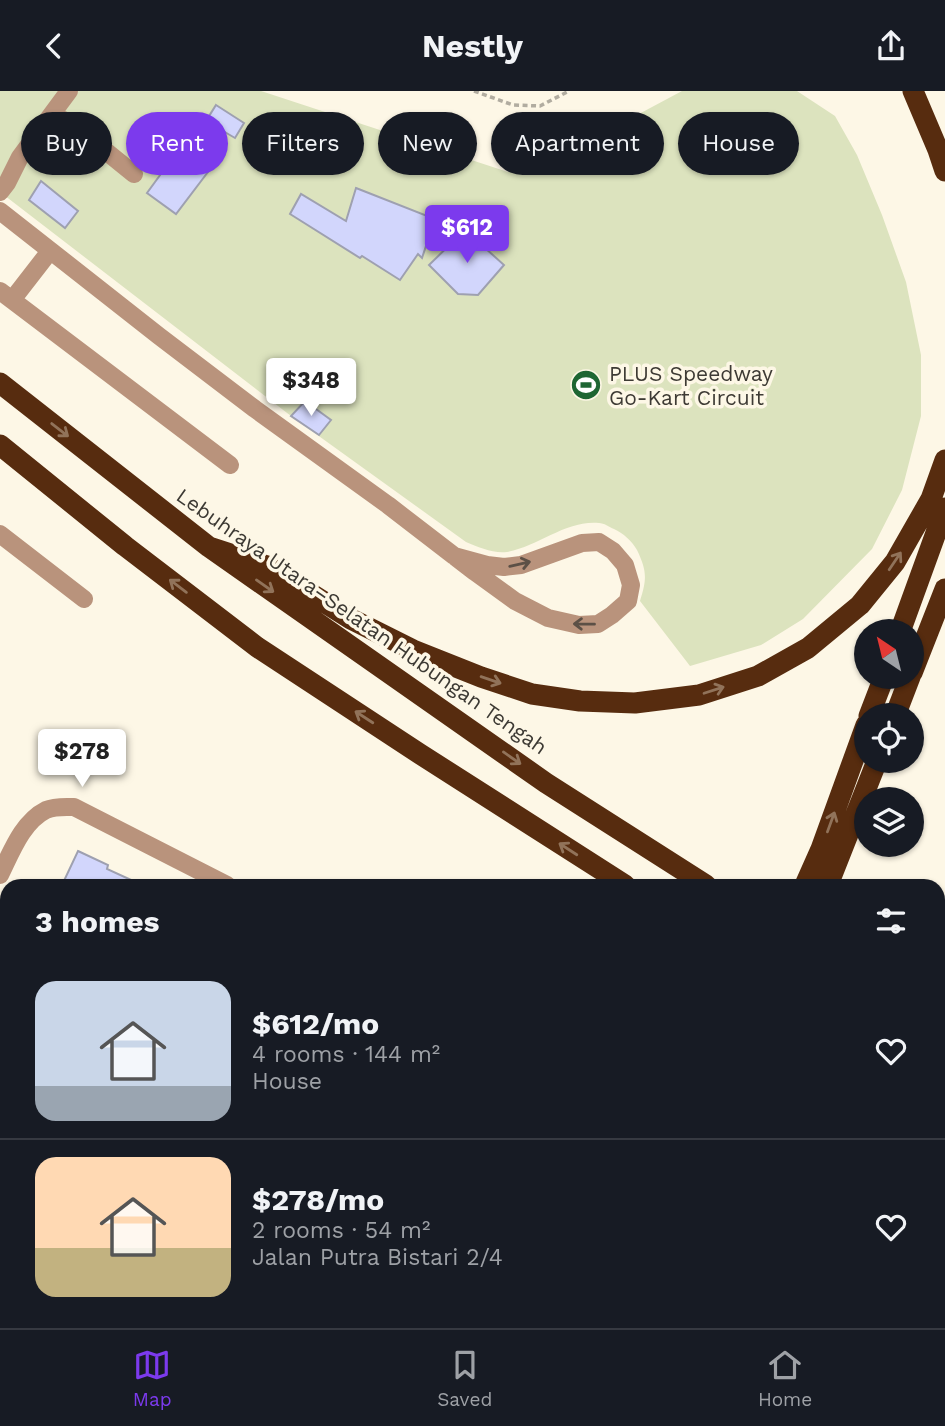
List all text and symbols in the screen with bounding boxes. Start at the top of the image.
icon: back [35,27,73,65]
text: Nestly [422,27,523,65]
icon: share [872,27,910,65]
chip: Buy [21,112,112,175]
chip: Rent [126,112,228,175]
chip: Filters [242,112,364,175]
chip: New [378,112,477,175]
chip: Apartment [491,112,664,175]
chip: House [678,112,799,175]
pin: $612 [426,205,508,265]
text: $612 [441,214,493,241]
pin: $348 [270,359,352,418]
place label: PLUS Speedway Go-Kart Circuit [609,361,773,410]
text: $348 [282,367,340,394]
sports icon: PLUS Speedway Go-Kart Circuit [569,368,603,402]
one-way arrow [50,422,69,437]
street label: Lebuhraya Utara–Selatan Hubungan Tengah [172,483,552,759]
one-way arrow [888,551,902,571]
one-way arrow [509,556,531,569]
one-way arrow [169,578,187,593]
one-way arrow [255,579,274,593]
one-way arrow [573,617,596,631]
north arrow [854,619,924,689]
map controls [854,619,924,857]
one-way arrow [480,674,502,687]
one-way arrow [703,683,725,696]
button: locate [854,703,924,773]
one-way arrow [354,710,374,724]
pin: $278 [41,729,123,789]
text: $278 [54,738,110,765]
one-way arrow [502,751,521,765]
button: layers [854,787,924,857]
one-way arrow [825,812,838,834]
one-way arrow [559,841,578,856]
icon: filters [872,902,910,940]
text: 3 homes [35,904,160,939]
text: $612/mo [252,1006,379,1041]
icon: home [91,1009,175,1093]
icon: heart [872,1032,910,1070]
text: 4 rooms · 144 m² [252,1041,440,1068]
text: House [252,1068,322,1095]
text: $278/mo [252,1182,384,1217]
icon: home [91,1185,175,1269]
icon: heart [872,1208,910,1246]
text: 2 rooms · 54 m² [252,1217,430,1244]
text: Jalan Putra Bistari 2/4 [252,1244,503,1271]
tab: Map [133,1346,172,1411]
tab: Saved [437,1346,492,1411]
tab: Home [758,1346,812,1411]

